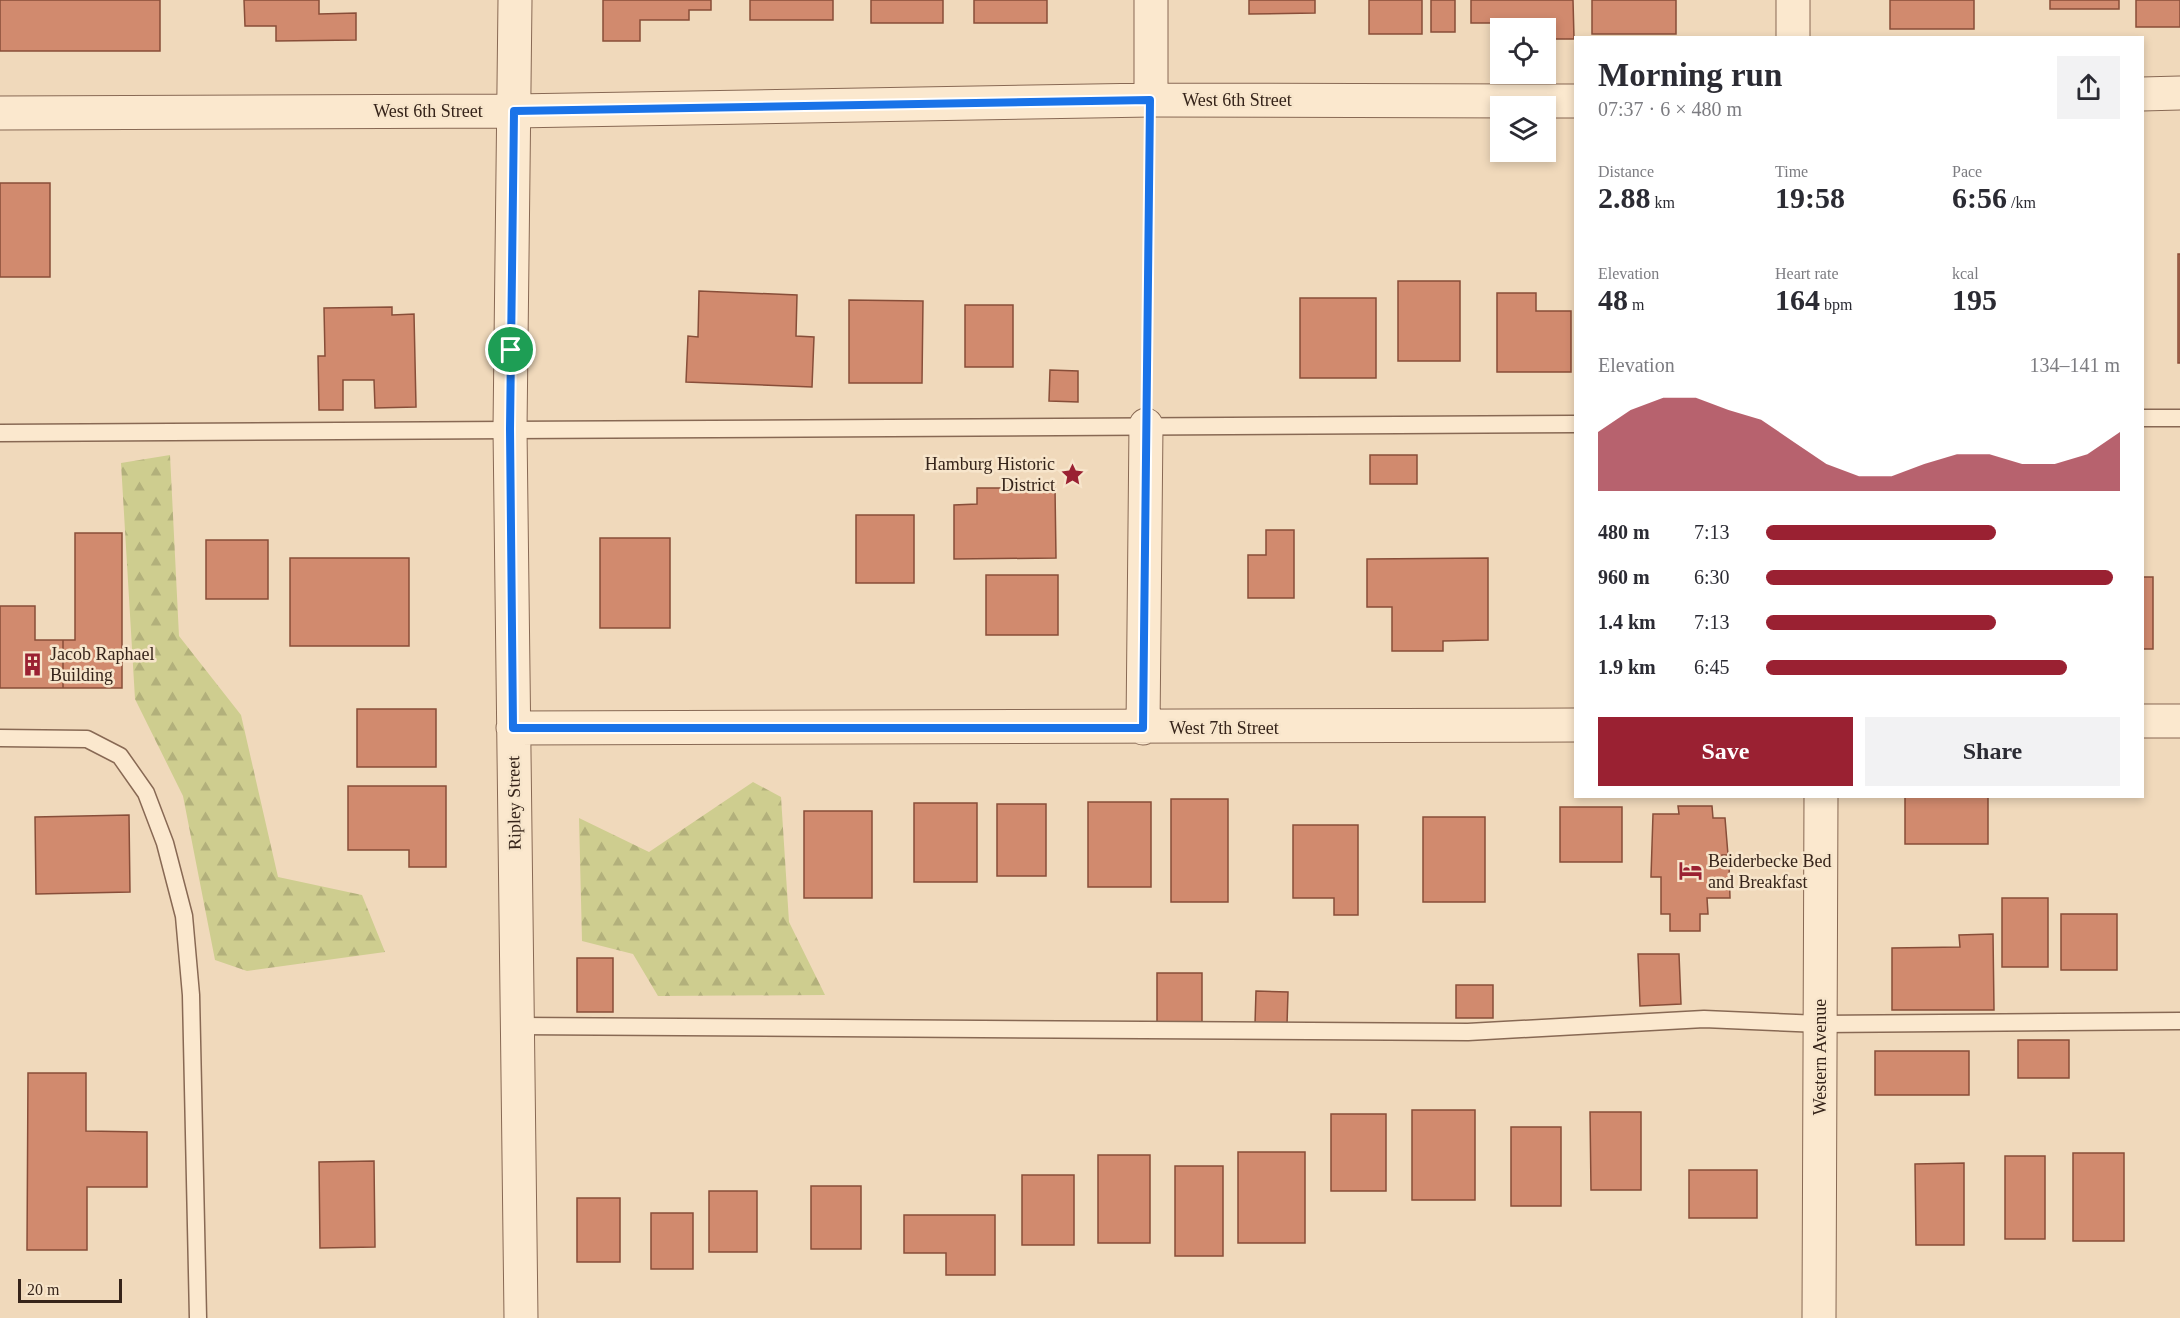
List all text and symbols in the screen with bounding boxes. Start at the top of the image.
map controls [1490,18,1556,162]
button: locate [1490,18,1556,84]
button: share [2057,56,2120,119]
text: Morning run [1598,57,1782,93]
street label: West 6th Street [1182,90,1292,110]
button: layers [1490,96,1556,162]
text: 07:37 · 6 × 480 m [1598,98,1742,120]
street label: West 6th Street [373,101,483,121]
text: Distance [1598,163,1654,180]
text: Time [1775,163,1808,180]
text: Pace [1952,163,1982,180]
text: 2.88 [1598,181,1651,214]
text: 19:58 [1775,181,1845,214]
text: 6:56 [1952,181,2007,214]
text: km [1651,194,1675,211]
text: /km [2007,194,2036,211]
text: Elevation [1598,265,1659,282]
text: Heart rate [1775,265,1839,282]
text: kcal [1952,265,1979,282]
text: 48 [1598,283,1628,316]
text: 164 [1775,283,1820,316]
text: 195 [1952,283,1997,316]
text: m [1628,296,1644,313]
text: bpm [1820,296,1852,313]
pin [485,324,536,375]
icon: arrive [494,333,527,366]
text: Elevation [1598,354,1675,376]
text: 134–141 m [2029,354,2120,376]
place label: Hamburg Historic District [925,454,1055,495]
place icon: Hamburg Historic District [1060,461,1086,487]
text: 480 m [1598,521,1650,543]
text: 7:13 [1694,521,1730,543]
text: 960 m [1598,566,1650,588]
text: 6:30 [1694,566,1730,588]
text: 1.4 km [1598,611,1656,633]
text: 7:13 [1694,611,1730,633]
place label: Jacob Raphael Building [50,644,154,685]
building icon: Jacob Raphael Building [19,651,45,677]
text: 1.9 km [1598,656,1656,678]
text: 6:45 [1694,656,1730,678]
button: Save [1598,717,1853,786]
button: Share [1865,717,2120,786]
street label: West 7th Street [1169,718,1279,738]
street label: Ripley Street [503,756,525,850]
place label: Beiderbecke Bed and Breakfast [1708,851,1831,892]
hotel icon: Beiderbecke Bed and Breakfast [1677,858,1703,884]
street label: Western Avenue [1810,999,1830,1115]
scale bar [18,1276,122,1304]
text: 20 m [27,1281,59,1298]

